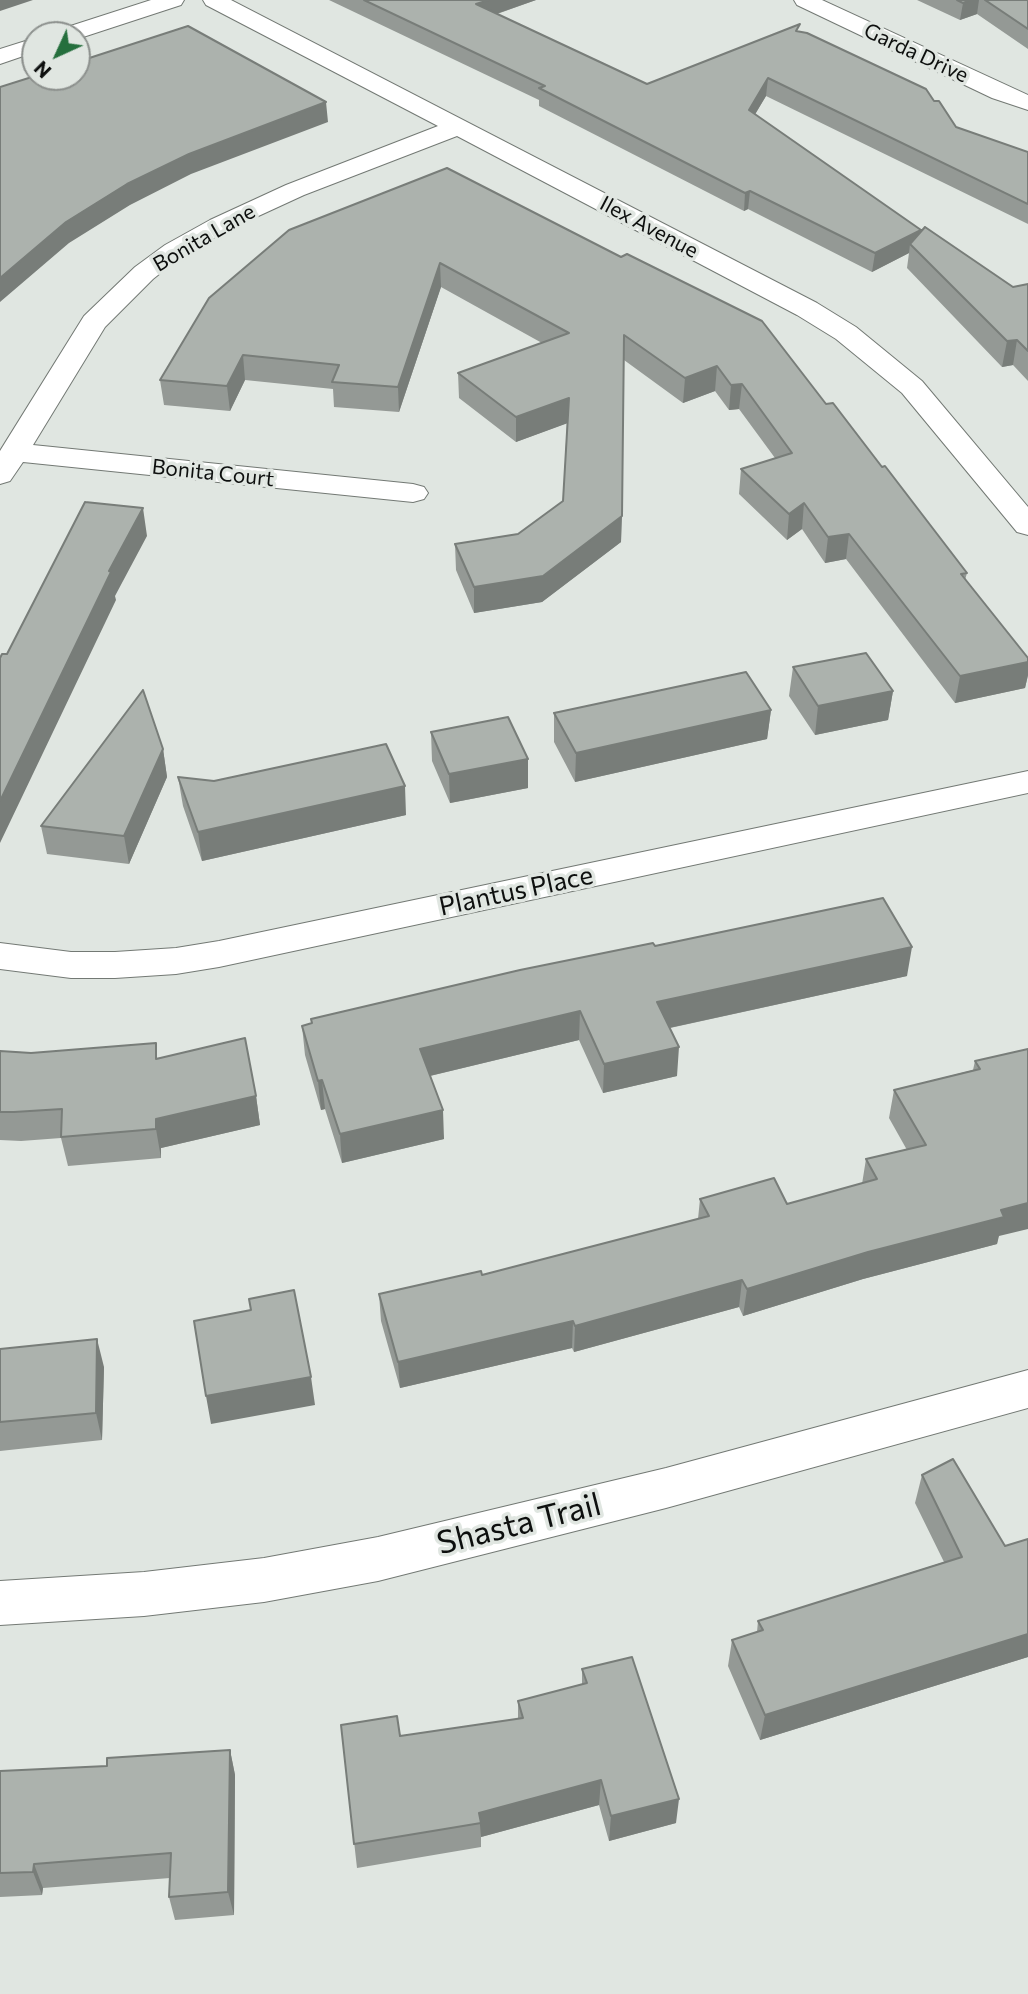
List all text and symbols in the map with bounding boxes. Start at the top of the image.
street label: Garda Drive [860,18,972,88]
north arrow [21,21,91,91]
text: N [29,57,55,83]
street label: Ilex Avenue [596,191,702,263]
street label: Bonita Lane [149,199,259,277]
street label: Bonita Court [151,454,275,492]
street label: Plantus Place [436,859,596,923]
street label: Shasta Trail [433,1485,605,1563]

